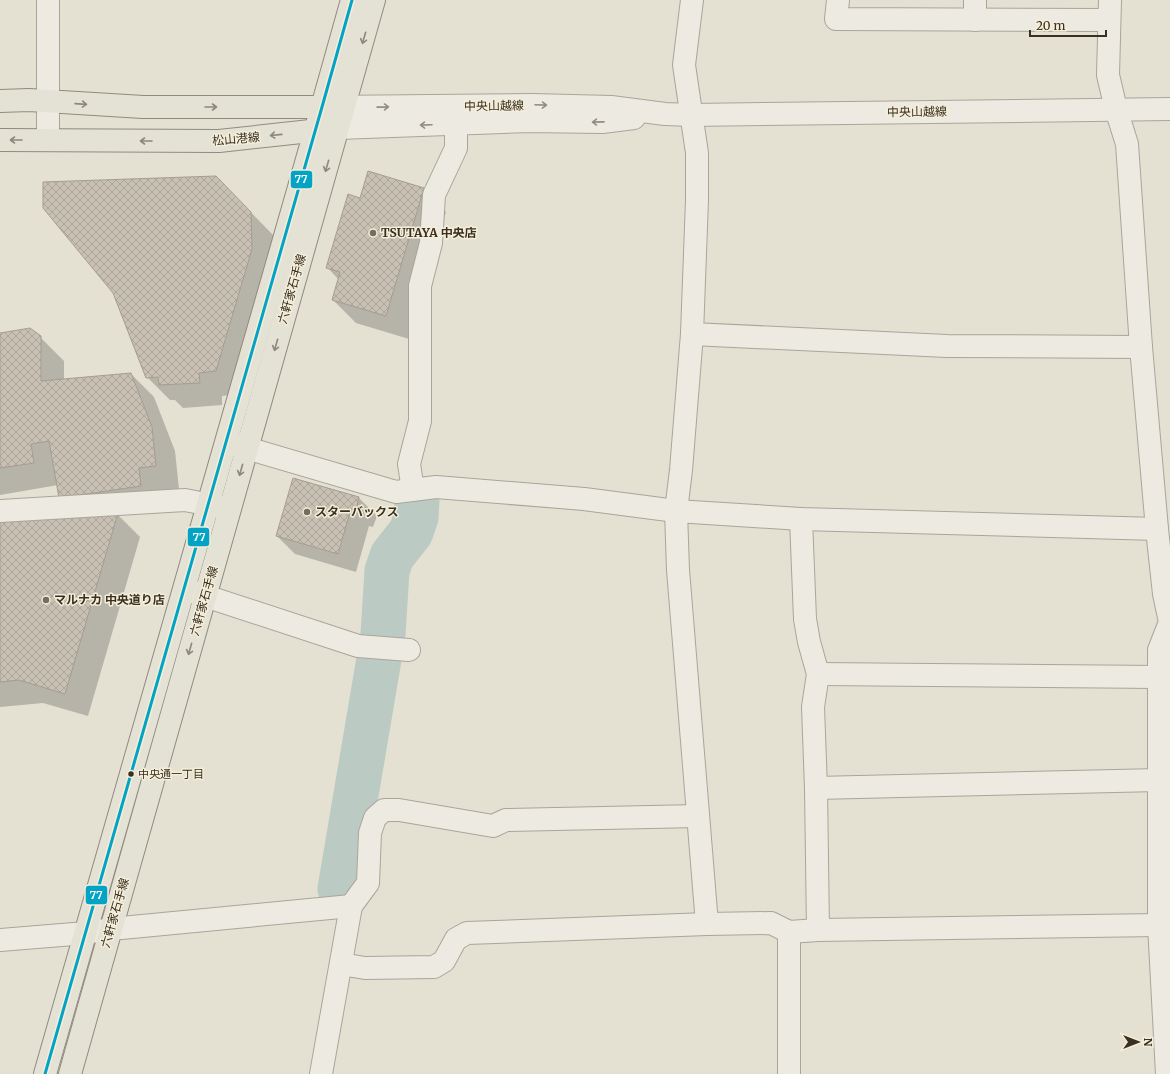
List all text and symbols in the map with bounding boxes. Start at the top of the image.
scale bar [1030,12,1106,38]
text: 20 m [1036,18,1065,33]
one-way arrow [360,31,367,44]
street label: 中央山越線 [464,97,524,114]
one-way arrow [74,100,87,107]
one-way arrow [534,101,547,109]
one-way arrow [204,103,217,111]
one-way arrow [376,103,389,111]
street label: 中央山越線 [887,103,947,120]
one-way arrow [592,118,605,126]
one-way arrow [420,122,433,129]
street label: 松山港線 [211,129,261,148]
one-way arrow [270,131,283,139]
one-way arrow [10,136,23,144]
one-way arrow [140,137,153,145]
one-way arrow [323,159,330,172]
line badge: 77 [290,170,313,189]
text: 77 [294,172,308,186]
place label: TSUTAYA 中央店 [381,225,477,240]
marker: TSUTAYA 中央店 [368,228,378,238]
street label: 六軒家石手線 [274,252,309,326]
one-way arrow [272,338,279,351]
one-way arrow [237,463,244,476]
place label: スターバックス [315,504,399,519]
marker: スターバックス [302,507,312,517]
line badge: 77 [187,527,210,547]
text: 77 [192,530,206,544]
street label: 六軒家石手線 [186,564,221,638]
place label: マルナカ 中央道り店 [54,592,165,607]
marker: マルナカ 中央道り店 [41,595,51,605]
one-way arrow [186,642,193,655]
place label: 中央通一丁目 [138,767,204,781]
marker: 中央通一丁目 [126,769,136,779]
street label: 六軒家石手線 [97,876,132,950]
line badge: 77 [85,885,108,905]
text: 77 [89,888,103,902]
north arrow [1118,1022,1158,1062]
text: N [1141,1038,1155,1047]

